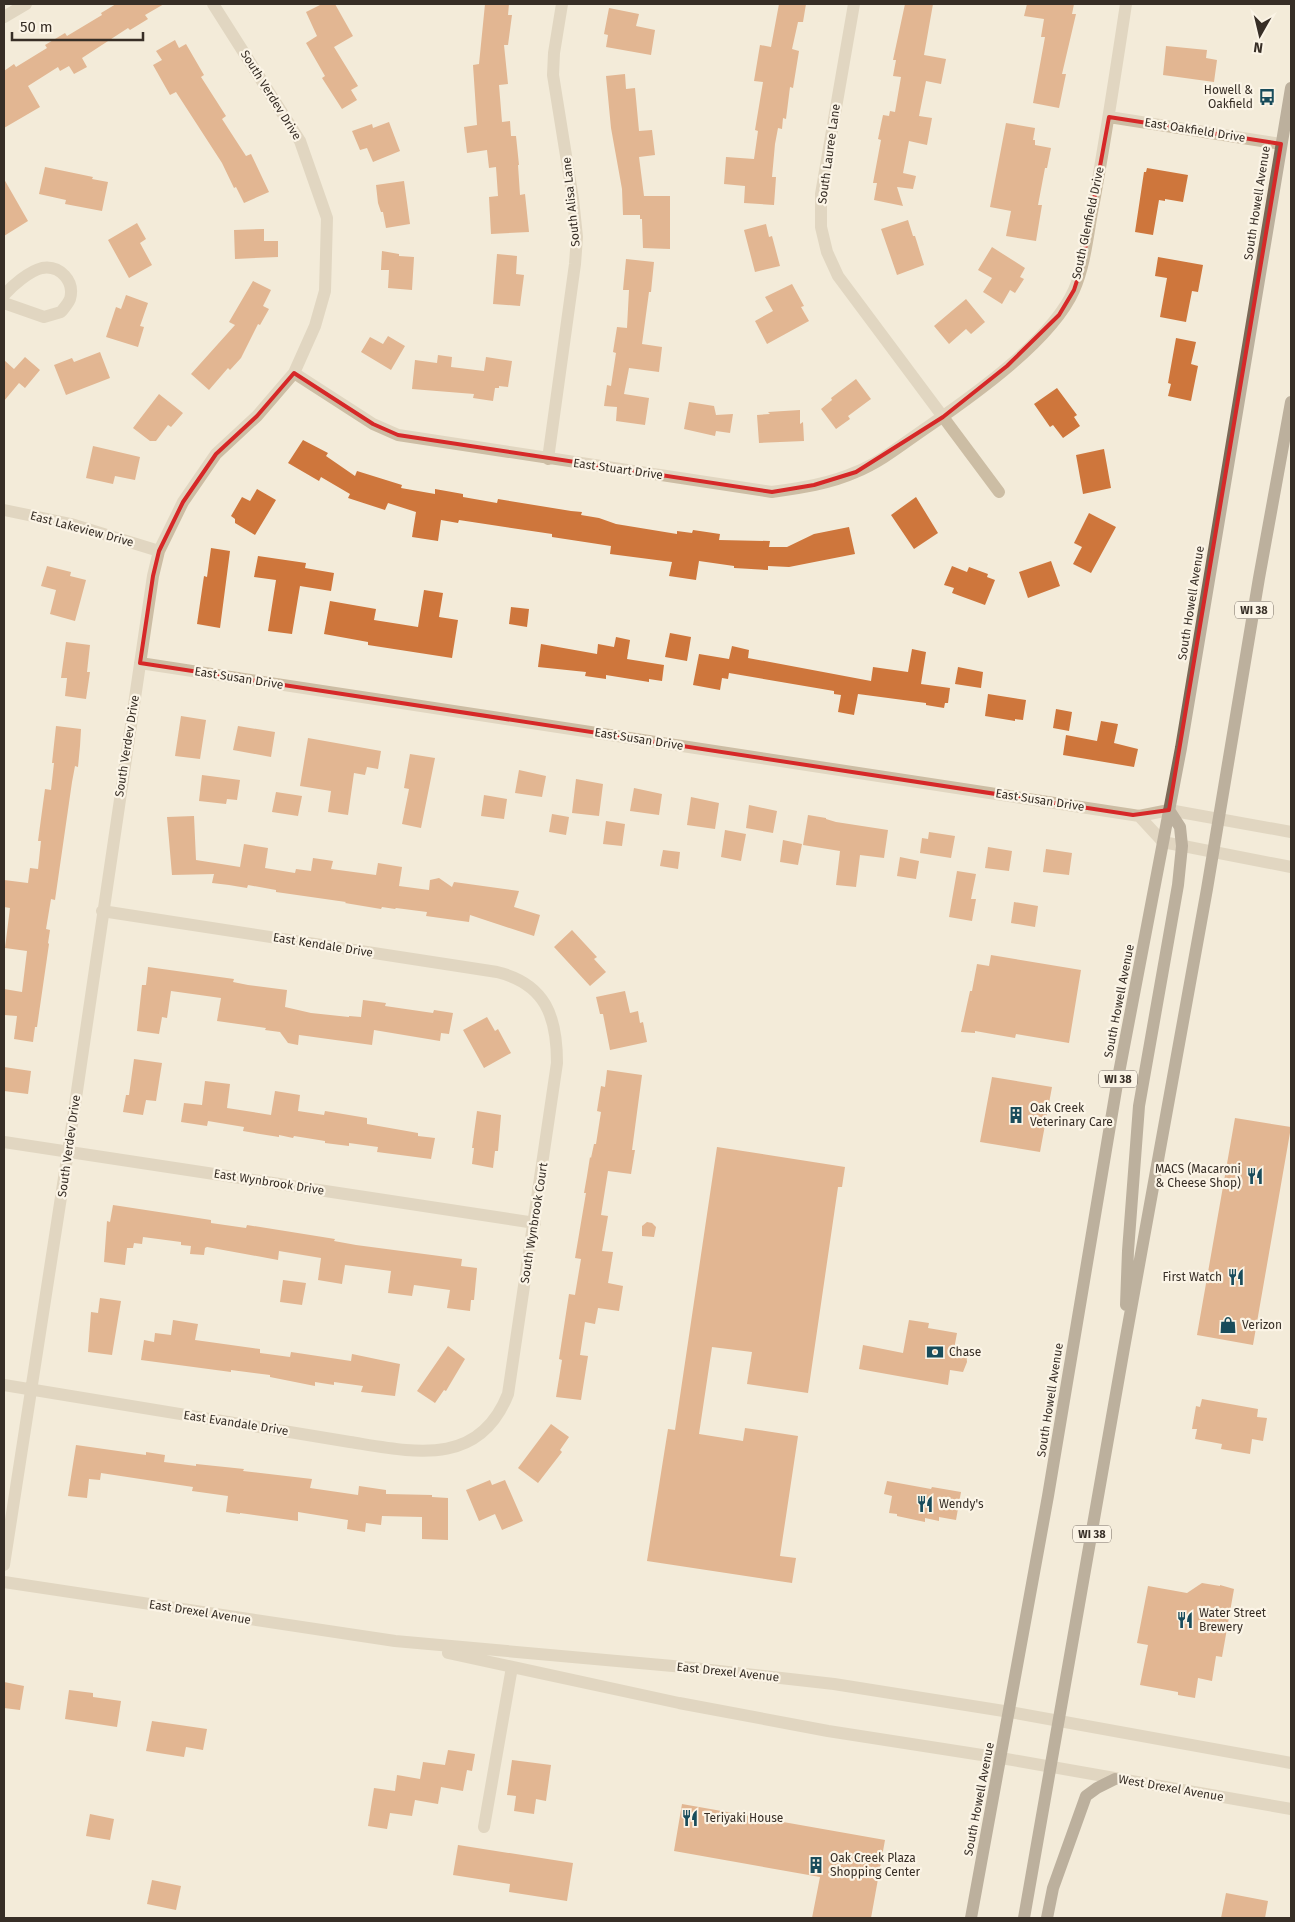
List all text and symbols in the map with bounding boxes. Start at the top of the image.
scale bar [12,10,144,42]
north arrow [1235,10,1285,60]
text: 50 m [20,18,53,36]
text: N [1252,38,1264,56]
street label: South Verdev Drive [238,48,304,142]
place label: Howell & Oakfield [1204,83,1253,111]
bus stop icon: Howell & Oakfield [1257,87,1277,107]
street label: South Lauree Lane [815,103,843,205]
street label: East Oakfield Drive [1144,115,1246,145]
street label: South Howell Avenue [1241,145,1273,261]
street label: South Alisa Lane [559,157,583,247]
street label: South Glenfield Drive [1069,165,1107,281]
street label: East Stuart Drive [572,456,664,482]
street label: East Lakeview Drive [29,508,135,550]
street label: South Howell Avenue [1175,545,1207,661]
road number: WI 38 [1235,602,1273,618]
street label: East Susan Drive [194,664,284,692]
street label: South Verdev Drive [112,694,142,798]
street label: East Susan Drive [594,725,684,753]
street label: East Susan Drive [995,786,1085,814]
street label: East Kendale Drive [272,930,374,960]
street label: South Howell Avenue [1101,943,1137,1059]
road number: WI 38 [1099,1070,1137,1088]
street label: South Verdev Drive [55,1094,83,1198]
place label: Oak Creek Veterinary Care [1030,1101,1113,1129]
building icon: Oak Creek Veterinary Care [1006,1105,1026,1125]
street label: South Wynbrook Court [518,1161,551,1284]
place label: MACS (Macaroni & Cheese Shop) [1155,1162,1241,1190]
street label: East Wynbrook Drive [213,1166,325,1198]
restaurant icon: MACS (Macaroni & Cheese Shop) [1245,1166,1265,1186]
restaurant icon: First Watch [1226,1267,1246,1287]
place label: First Watch [1163,1270,1222,1284]
shop icon: Verizon [1218,1315,1238,1335]
place label: Verizon [1242,1318,1282,1332]
bank icon: Chase [925,1342,945,1362]
street label: South Howell Avenue [1034,1342,1066,1458]
place label: Chase [949,1345,981,1359]
street label: East Evandale Drive [182,1408,290,1438]
restaurant icon: Wendy's [915,1494,935,1514]
place label: Wendy's [939,1497,984,1511]
road number: WI 38 [1073,1526,1111,1542]
street label: East Drexel Avenue [148,1597,252,1627]
place label: Water Street Brewery [1199,1606,1267,1634]
restaurant icon: Water Street Brewery [1175,1610,1195,1630]
street label: East Drexel Avenue [676,1660,780,1684]
street label: South Howell Avenue [961,1741,997,1857]
street label: West Drexel Avenue [1117,1772,1225,1804]
restaurant icon: Teriyaki House [680,1808,700,1828]
place label: Teriyaki House [704,1811,783,1825]
place label: Oak Creek Plaza Shopping Center [830,1851,920,1879]
building icon: Oak Creek Plaza Shopping Center [806,1855,826,1875]

